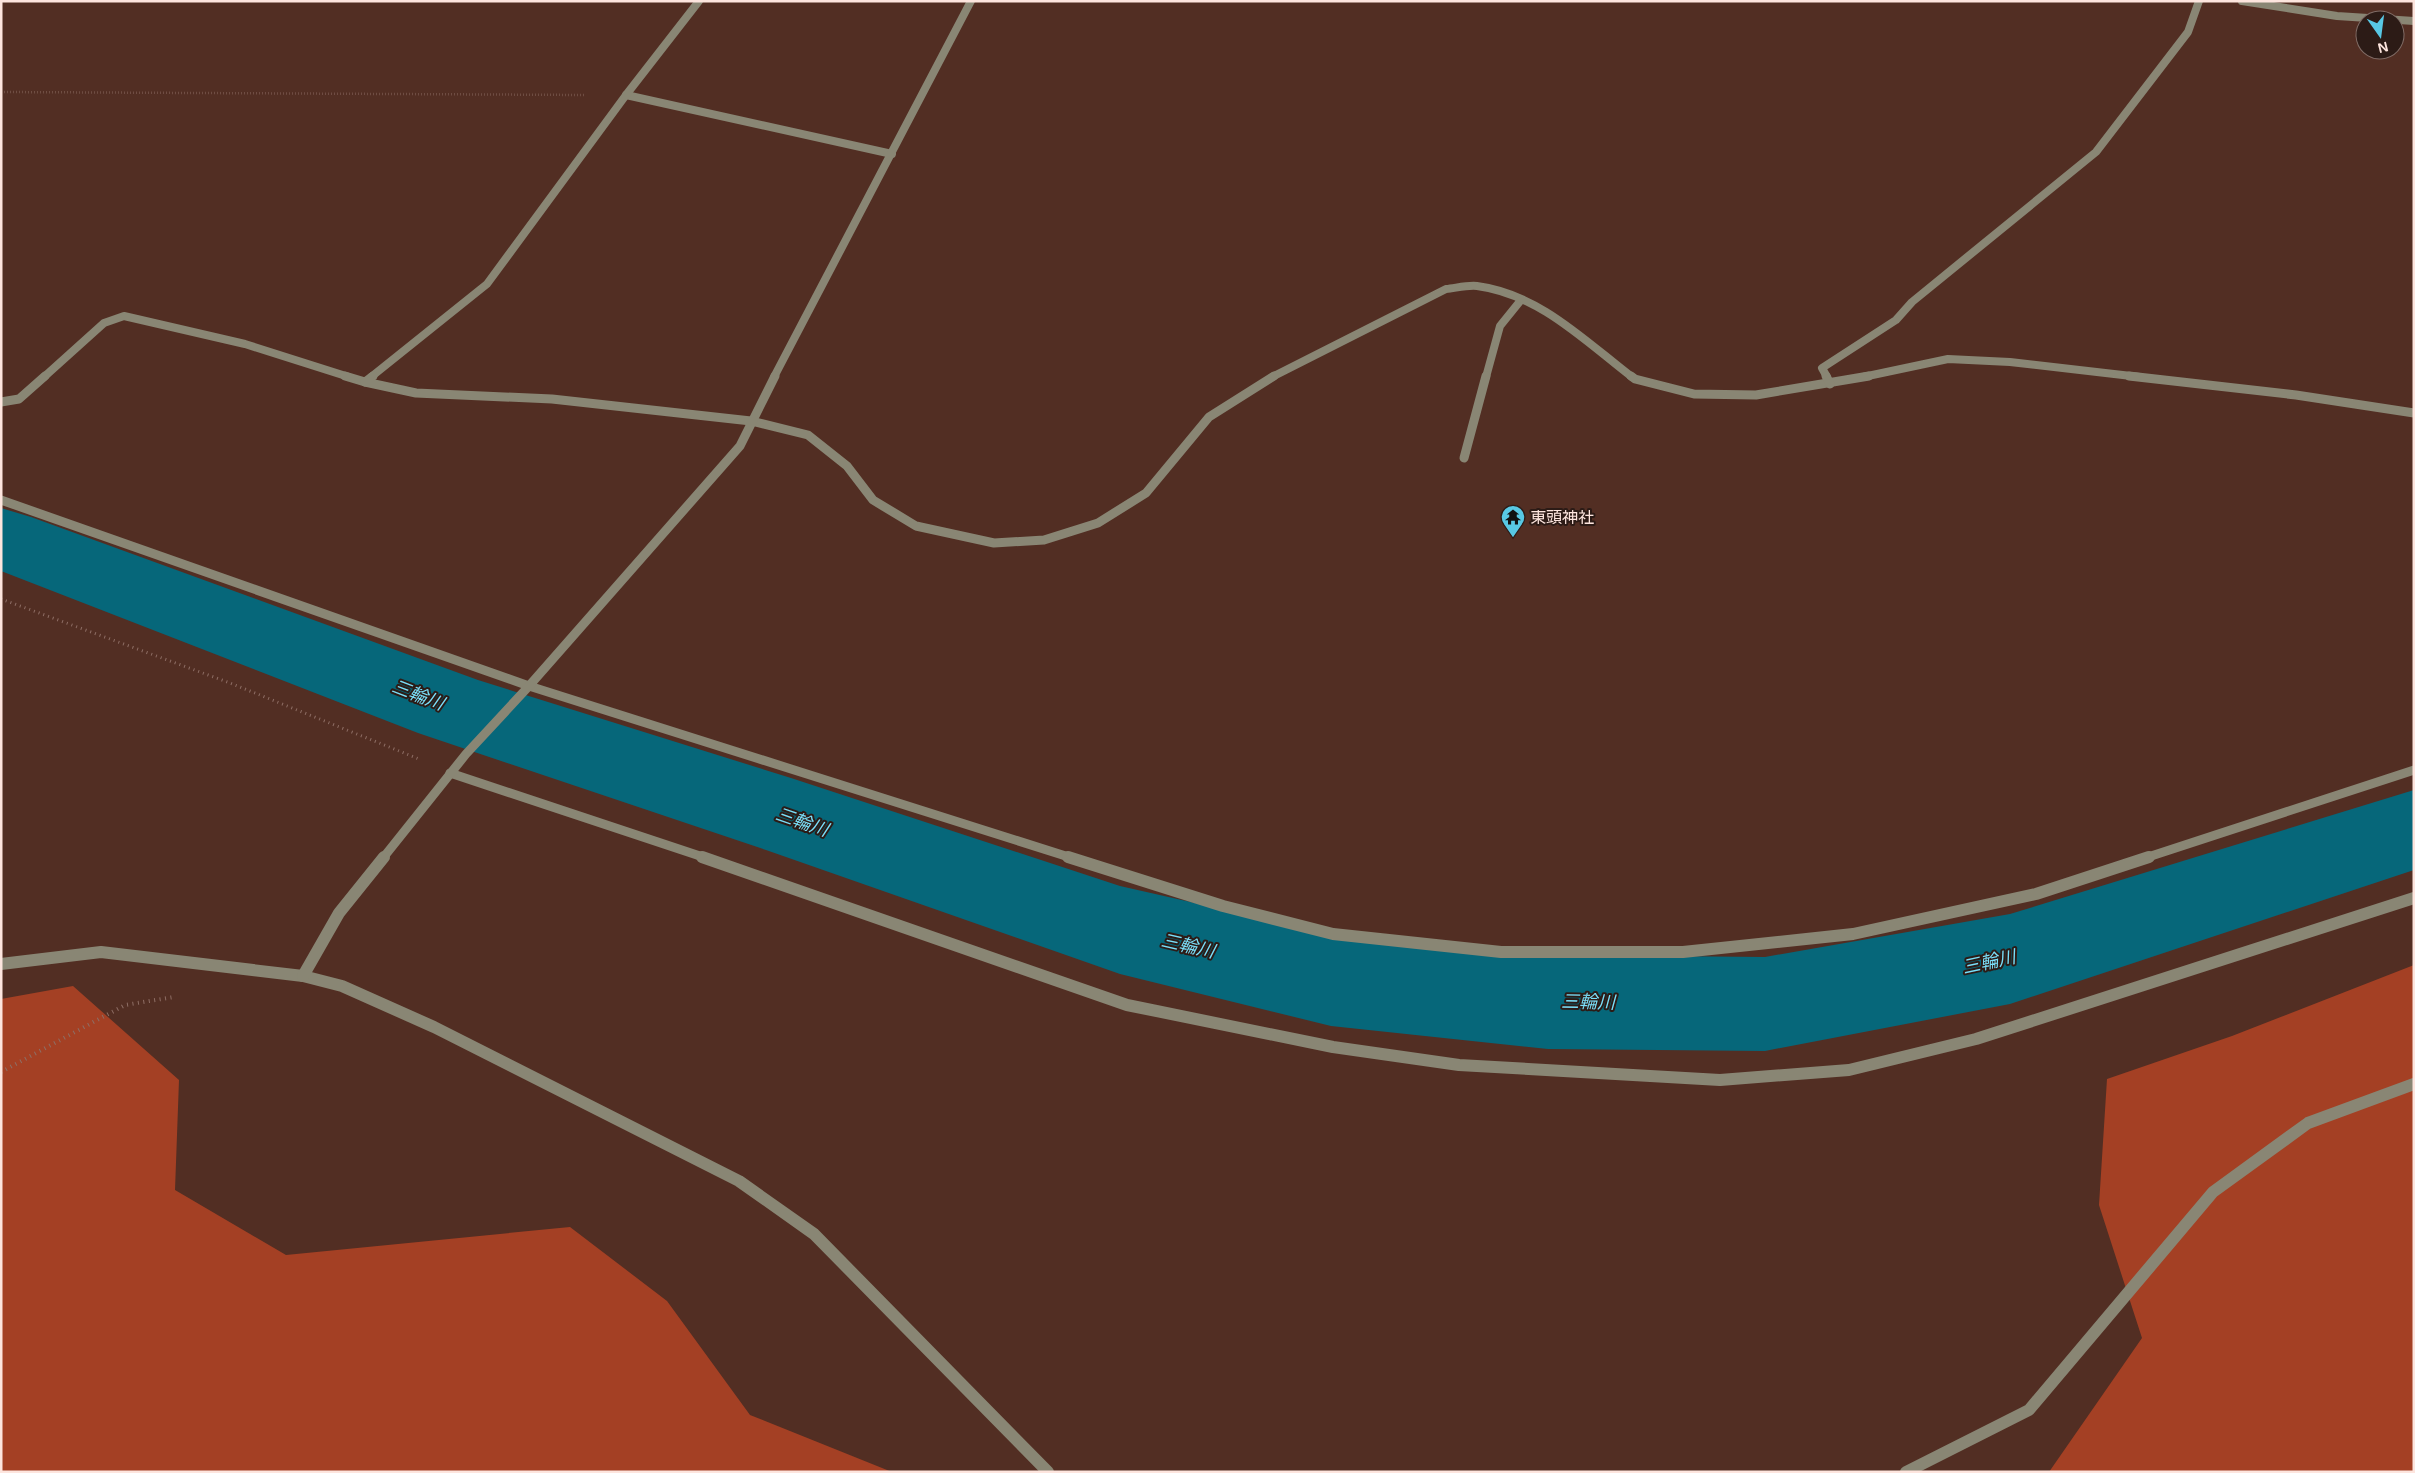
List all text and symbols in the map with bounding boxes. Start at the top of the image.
north arrow [2355,10,2405,60]
text: N [2376,39,2390,57]
temple icon: 東頭神社 [1500,504,1526,538]
place label: 東頭神社 [1530,509,1594,526]
water label: 三輪川 [389,676,449,715]
water label: 三輪川 [773,804,833,841]
water label: 三輪川 [1159,930,1219,962]
water label: 三輪川 [1961,946,2019,977]
water label: 三輪川 [1561,992,1617,1013]

